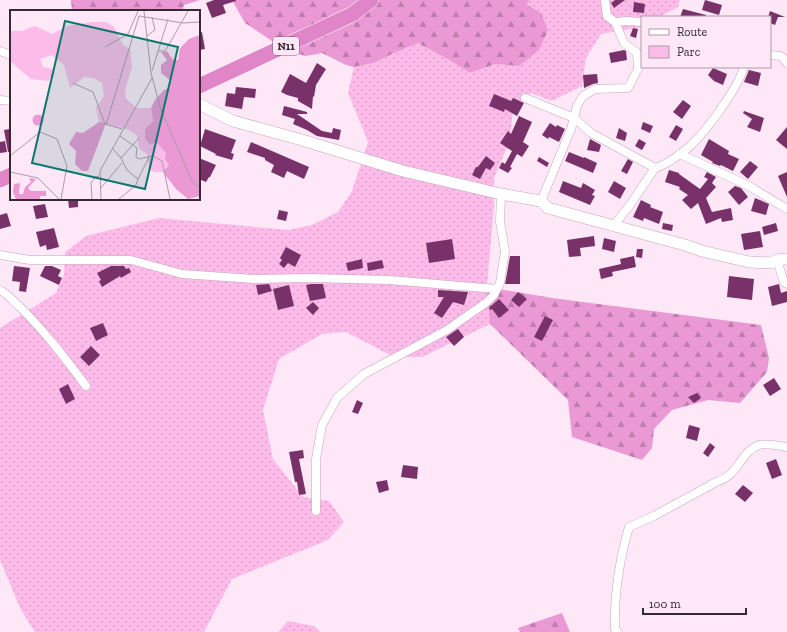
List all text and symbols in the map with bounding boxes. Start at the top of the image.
inset map [10,10,200,200]
legend [641,16,771,68]
text: Route [677,25,708,39]
road number: N11 [273,37,299,55]
text: Parc [677,45,701,59]
scale bar [643,590,746,616]
text: 100 m [649,597,681,611]

